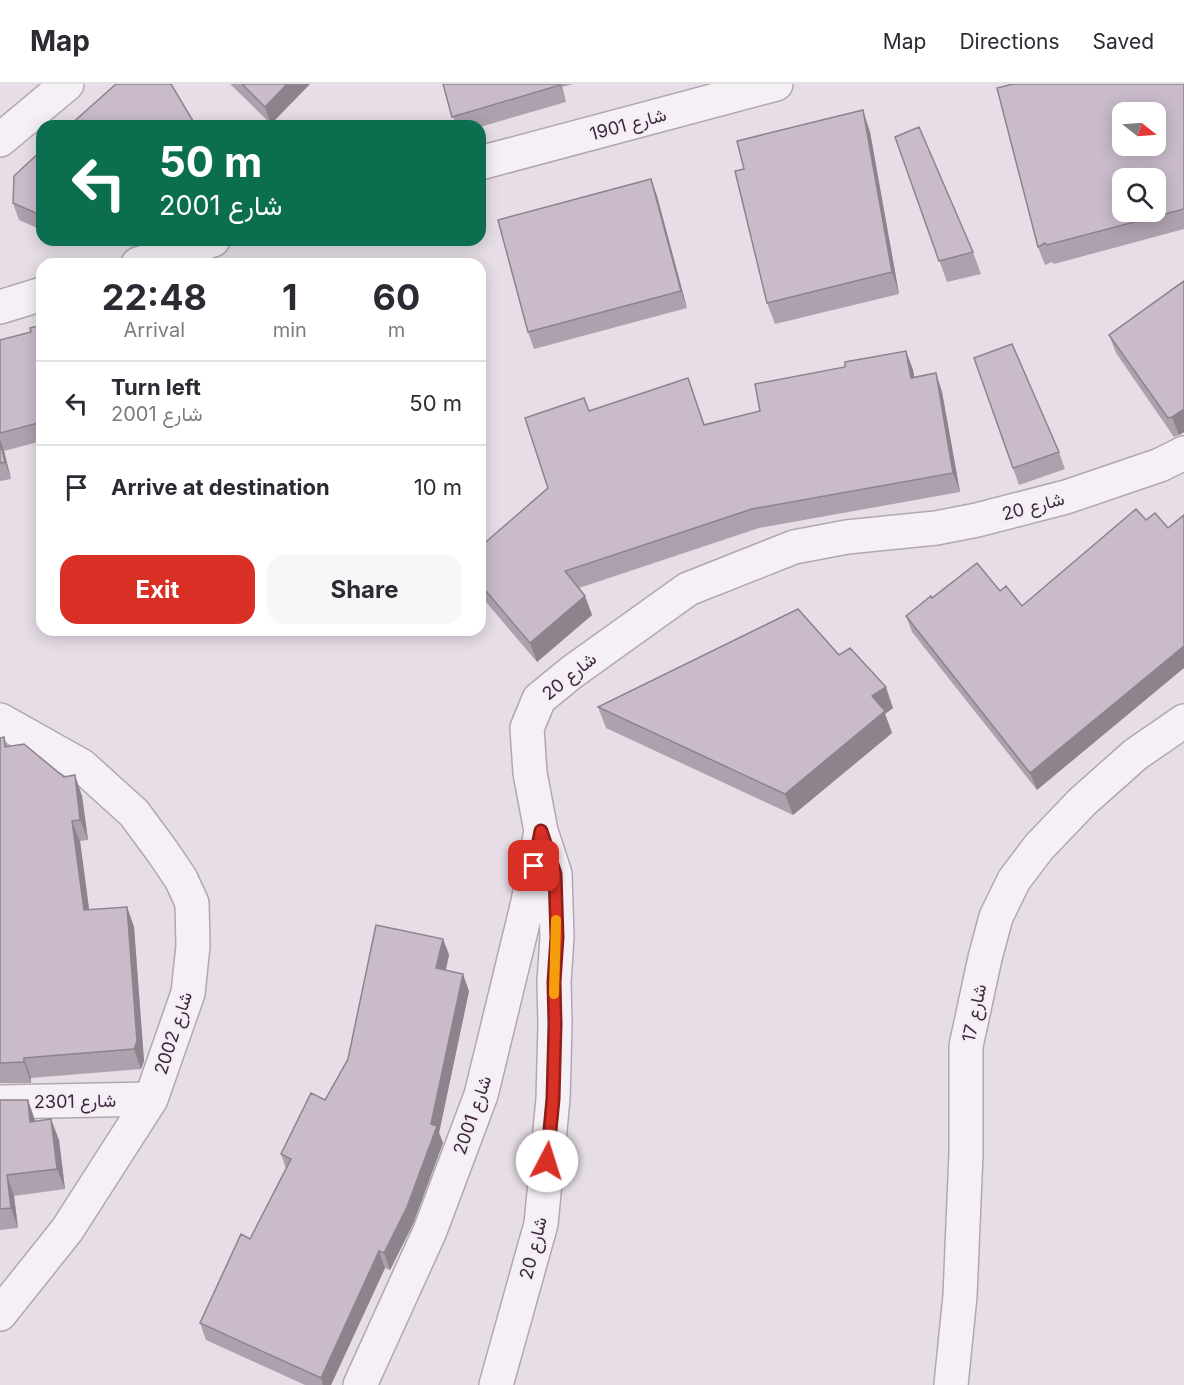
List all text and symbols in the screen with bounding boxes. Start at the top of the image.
text: Map [30,24,90,58]
text: Map [883,29,926,54]
text: Directions [959,29,1060,54]
text: Saved [1093,29,1154,54]
north arrow [1112,102,1166,156]
map controls [1112,102,1166,222]
street label: شارع 1901 [587,104,669,146]
text: 50 m [159,136,262,187]
icon: left [60,144,138,222]
button: search [1112,168,1166,222]
text: شارع 2001 [159,189,282,222]
text: 22:48 [102,275,207,319]
text: 1 [282,275,298,319]
text: 60 [373,275,420,319]
text: Arrival [124,318,185,342]
text: min [273,318,307,342]
text: m [388,318,405,342]
text: Turn left [111,374,201,400]
icon: left [60,387,93,420]
text: 50 m [409,390,462,416]
text: شارع 2001 [111,402,202,426]
icon: arrive [60,471,93,504]
text: Arrive at destination [111,474,330,500]
text: 10 m [414,474,462,500]
street label: شارع 20 [1000,488,1067,526]
button: Exit [60,555,255,624]
button: Share [267,555,462,624]
street label: شارع 20 [538,648,602,706]
pin [508,840,559,891]
icon: arrive [517,849,550,882]
street label: شارع 17 [958,982,992,1044]
street label: شارع 2002 [150,989,198,1078]
street label: شارع 2001 [449,1073,497,1158]
street label: شارع 2301 [34,1090,116,1114]
position arrow [515,1129,579,1193]
street label: شارع 20 [515,1215,553,1282]

